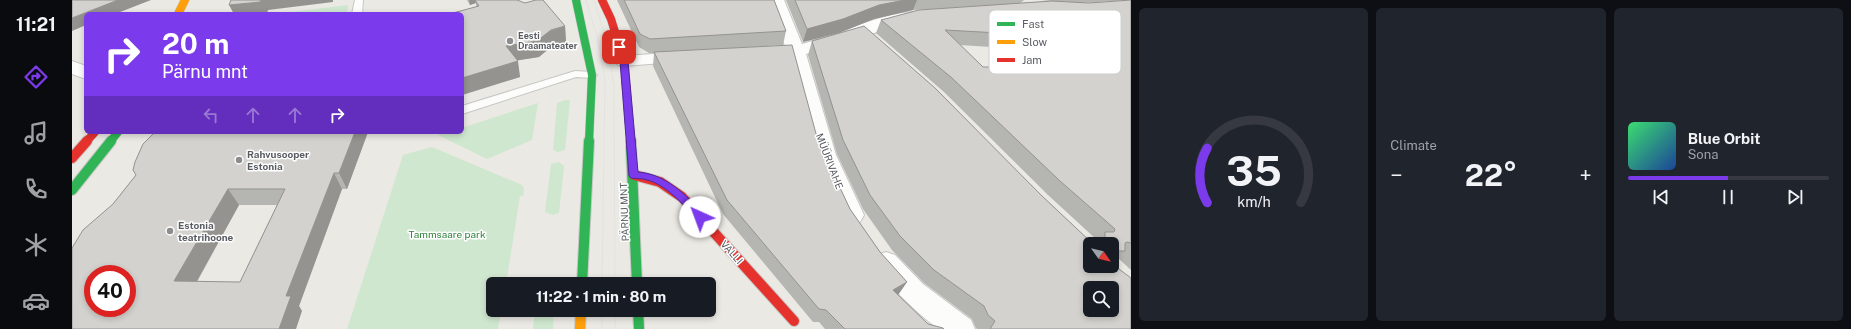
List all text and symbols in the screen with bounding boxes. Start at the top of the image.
legend [989,10,1121,74]
text: 11:21 [16,14,56,35]
text: Fast [1022,18,1044,30]
text: 20 m [162,27,229,60]
icon: right [96,28,148,80]
place label: Eesti Draamateater [518,30,578,51]
pin [602,30,636,64]
marker: Eesti Draamateater [505,36,515,46]
icon: arrive [608,36,630,58]
text: Slow [1022,36,1048,48]
text: Jam [1022,54,1042,66]
text: Pärnu mnt [162,61,248,82]
icon: directions [22,63,50,91]
icon: left [200,104,222,126]
icon: ahead [242,104,264,126]
icon: ahead [284,104,306,126]
icon: right [326,104,348,126]
icon: music [22,119,50,147]
text: Blue Orbit [1688,130,1760,147]
street label: MÜÜRIVAHE [814,131,846,191]
text: Climate [1390,138,1437,153]
text: 35 [1226,145,1282,194]
text: Sona [1688,147,1718,162]
place label: Rahvusooper Estonia [247,148,309,172]
marker: Rahvusooper Estonia [234,155,244,165]
text: 22° [1465,157,1517,193]
text: − [1390,162,1403,188]
text: + [1579,162,1592,188]
icon: phone [22,175,50,203]
street label: PÄRNU MNT [617,182,631,242]
icon: previous [1650,186,1672,208]
icon: pause [1717,186,1739,208]
icon: next [1784,186,1806,208]
text: km/h [1237,192,1270,209]
position arrow [679,196,721,238]
place label: Estonia teatrihoone [178,219,234,243]
marker: Estonia teatrihoone [165,226,175,236]
park label: Tammsaare park [408,228,486,240]
icon: climate [22,231,50,259]
north arrow [1083,237,1119,273]
map controls [1083,237,1119,317]
street label: VALLI [718,238,746,266]
speed limit sign: 40 [84,265,136,317]
button: search [1083,281,1119,317]
icon: car [22,287,50,315]
text: 11:22 · 1 min · 80 m [536,288,666,305]

